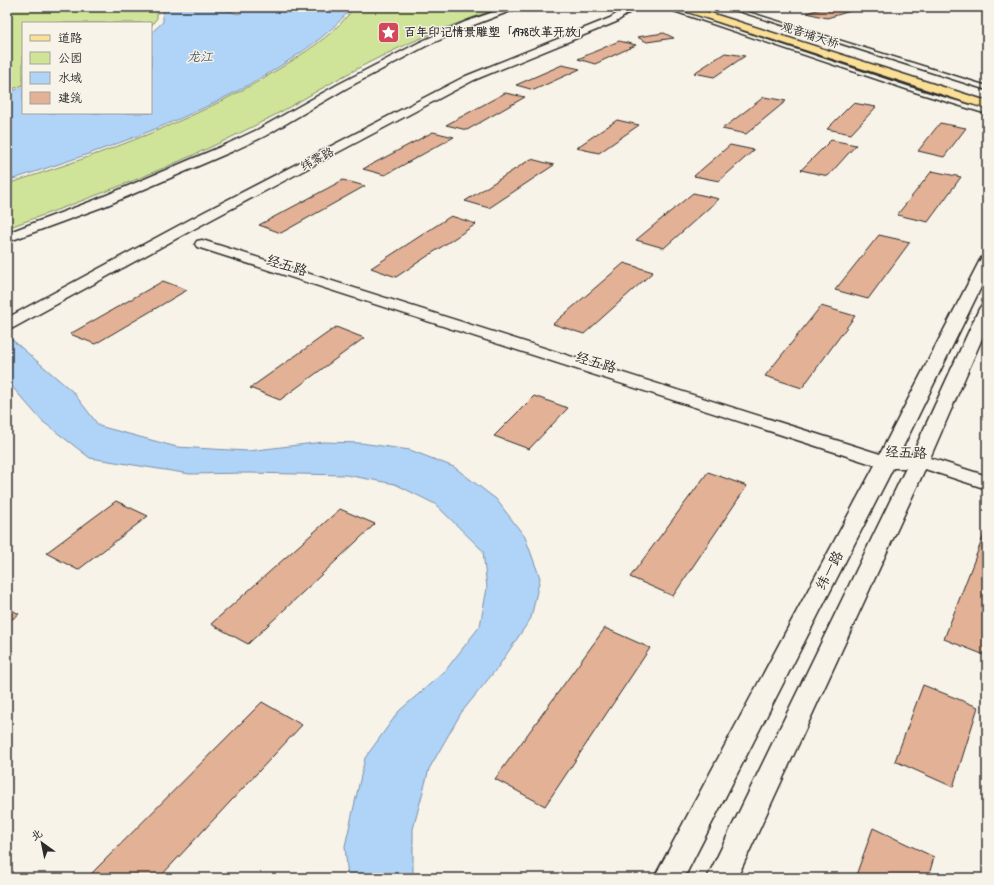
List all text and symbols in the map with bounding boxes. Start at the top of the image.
street label: 观音埔大桥 [778,18,842,54]
place icon: 百年印记情景雕塑「1978改革开放」 [376,19,402,45]
legend [22,22,152,114]
place label: 百年印记情景雕塑「1978改革开放」 [404,24,589,42]
text: 道路 [58,30,82,48]
water label: 龙江 [187,48,214,67]
text: 公园 [58,50,82,68]
text: 水域 [58,70,82,88]
text: 建筑 [58,90,82,108]
street label: 纬零路 [297,143,338,176]
street label: 经五路 [263,250,310,283]
street label: 经五路 [572,347,619,380]
street label: 经五路 [884,442,927,465]
street label: 纬一路 [811,547,849,594]
north arrow [22,823,62,863]
text: 北 [28,826,46,845]

